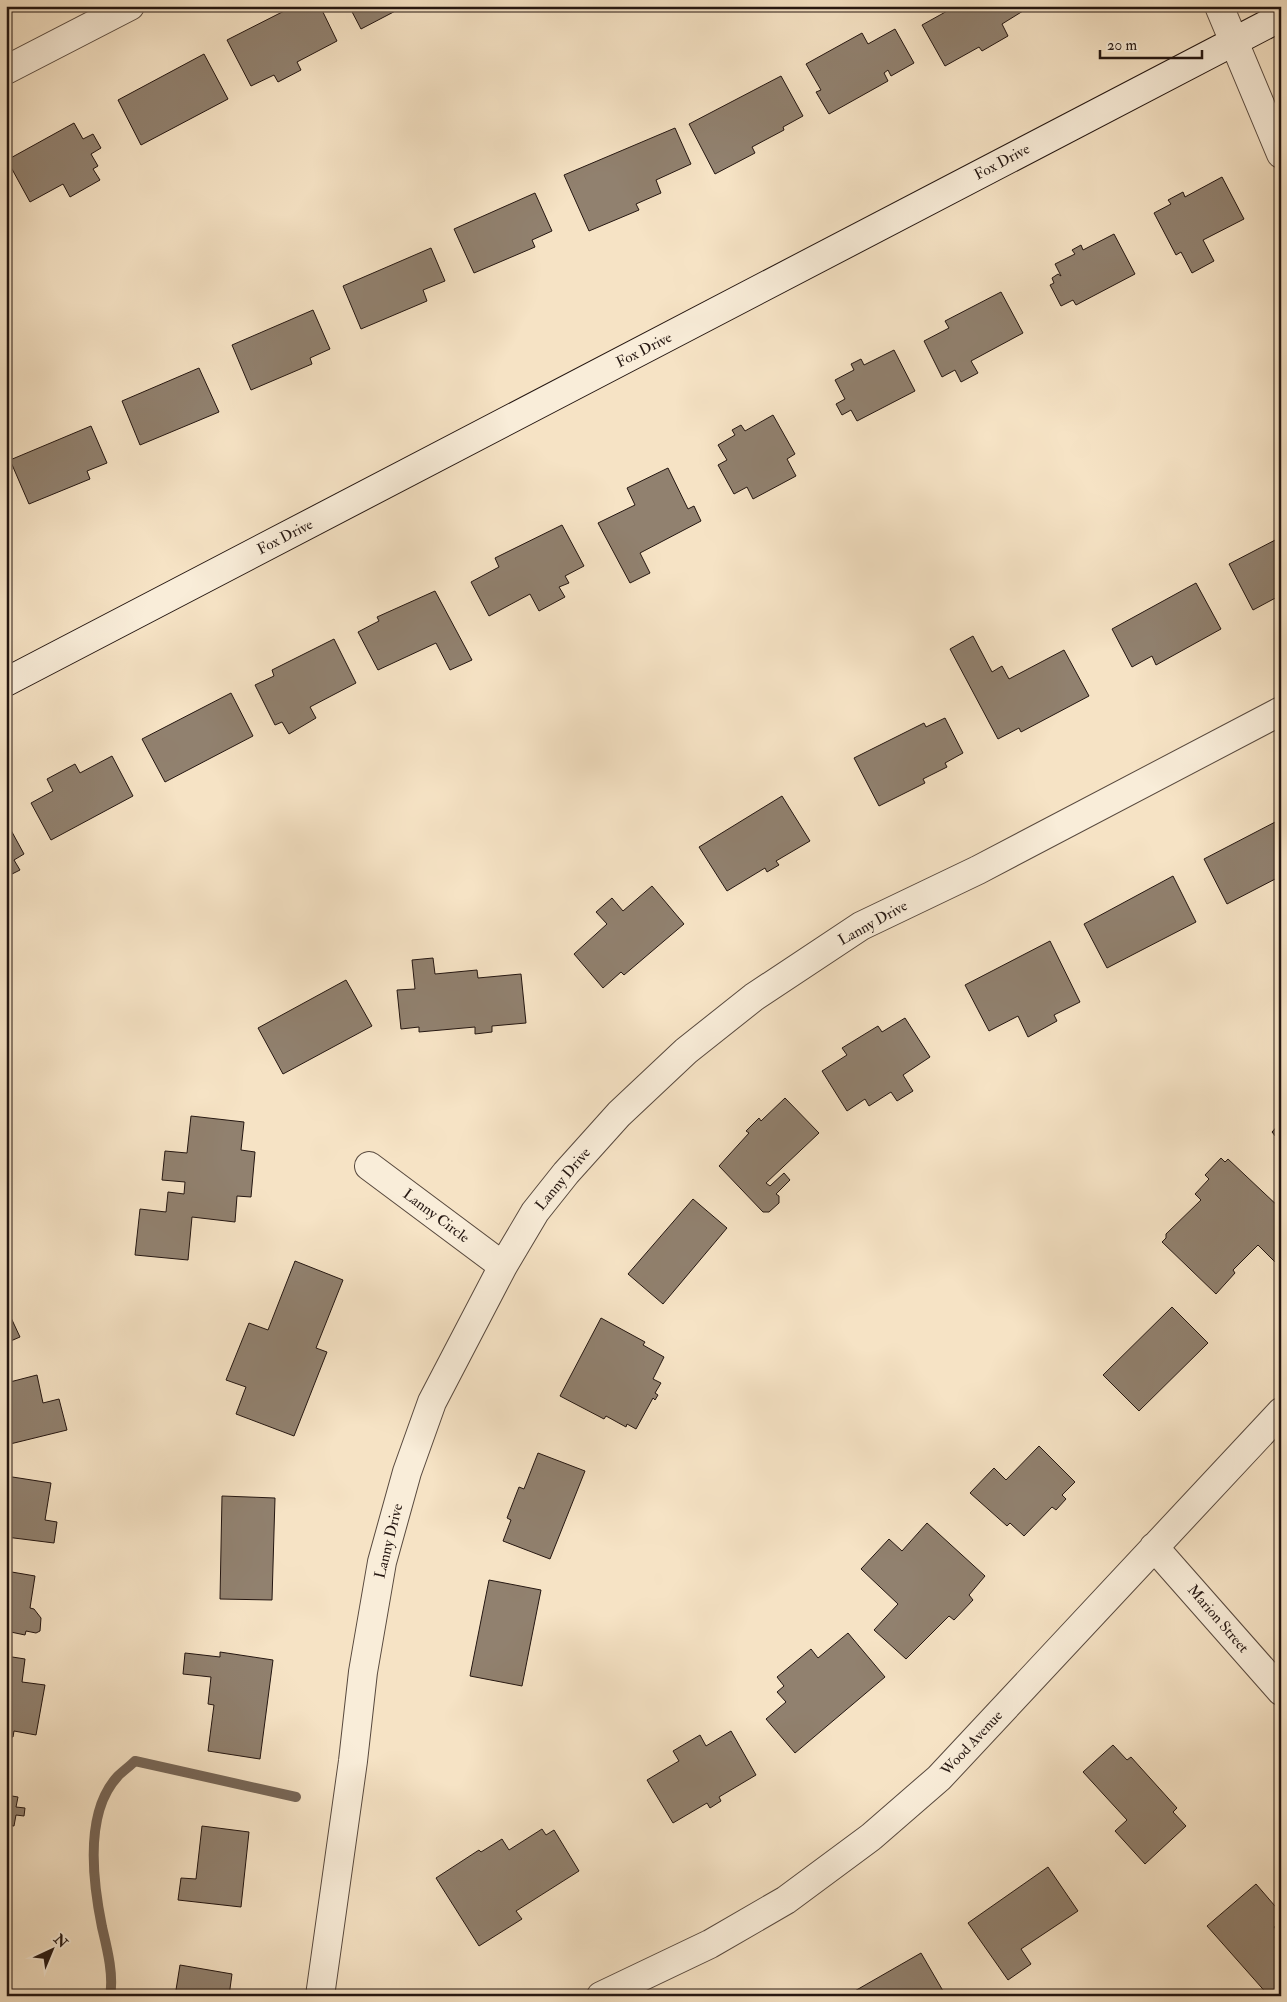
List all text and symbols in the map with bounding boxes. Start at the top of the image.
scale bar [1100,28,1202,60]
text: 20 m [1107,36,1137,55]
street label: Fox Drive [971,139,1033,185]
street label: Fox Drive [613,328,675,372]
street label: Fox Drive [254,515,316,559]
street label: Lanny Drive [835,896,911,950]
street label: Lanny Drive [531,1144,595,1214]
street label: Lanny Circle [399,1185,473,1247]
street label: Lanny Drive [371,1502,407,1580]
street label: Marion Street [1183,1581,1253,1657]
street label: Wood Avenue [936,1706,1007,1780]
north arrow [28,1924,78,1974]
text: N [50,1930,71,1952]

